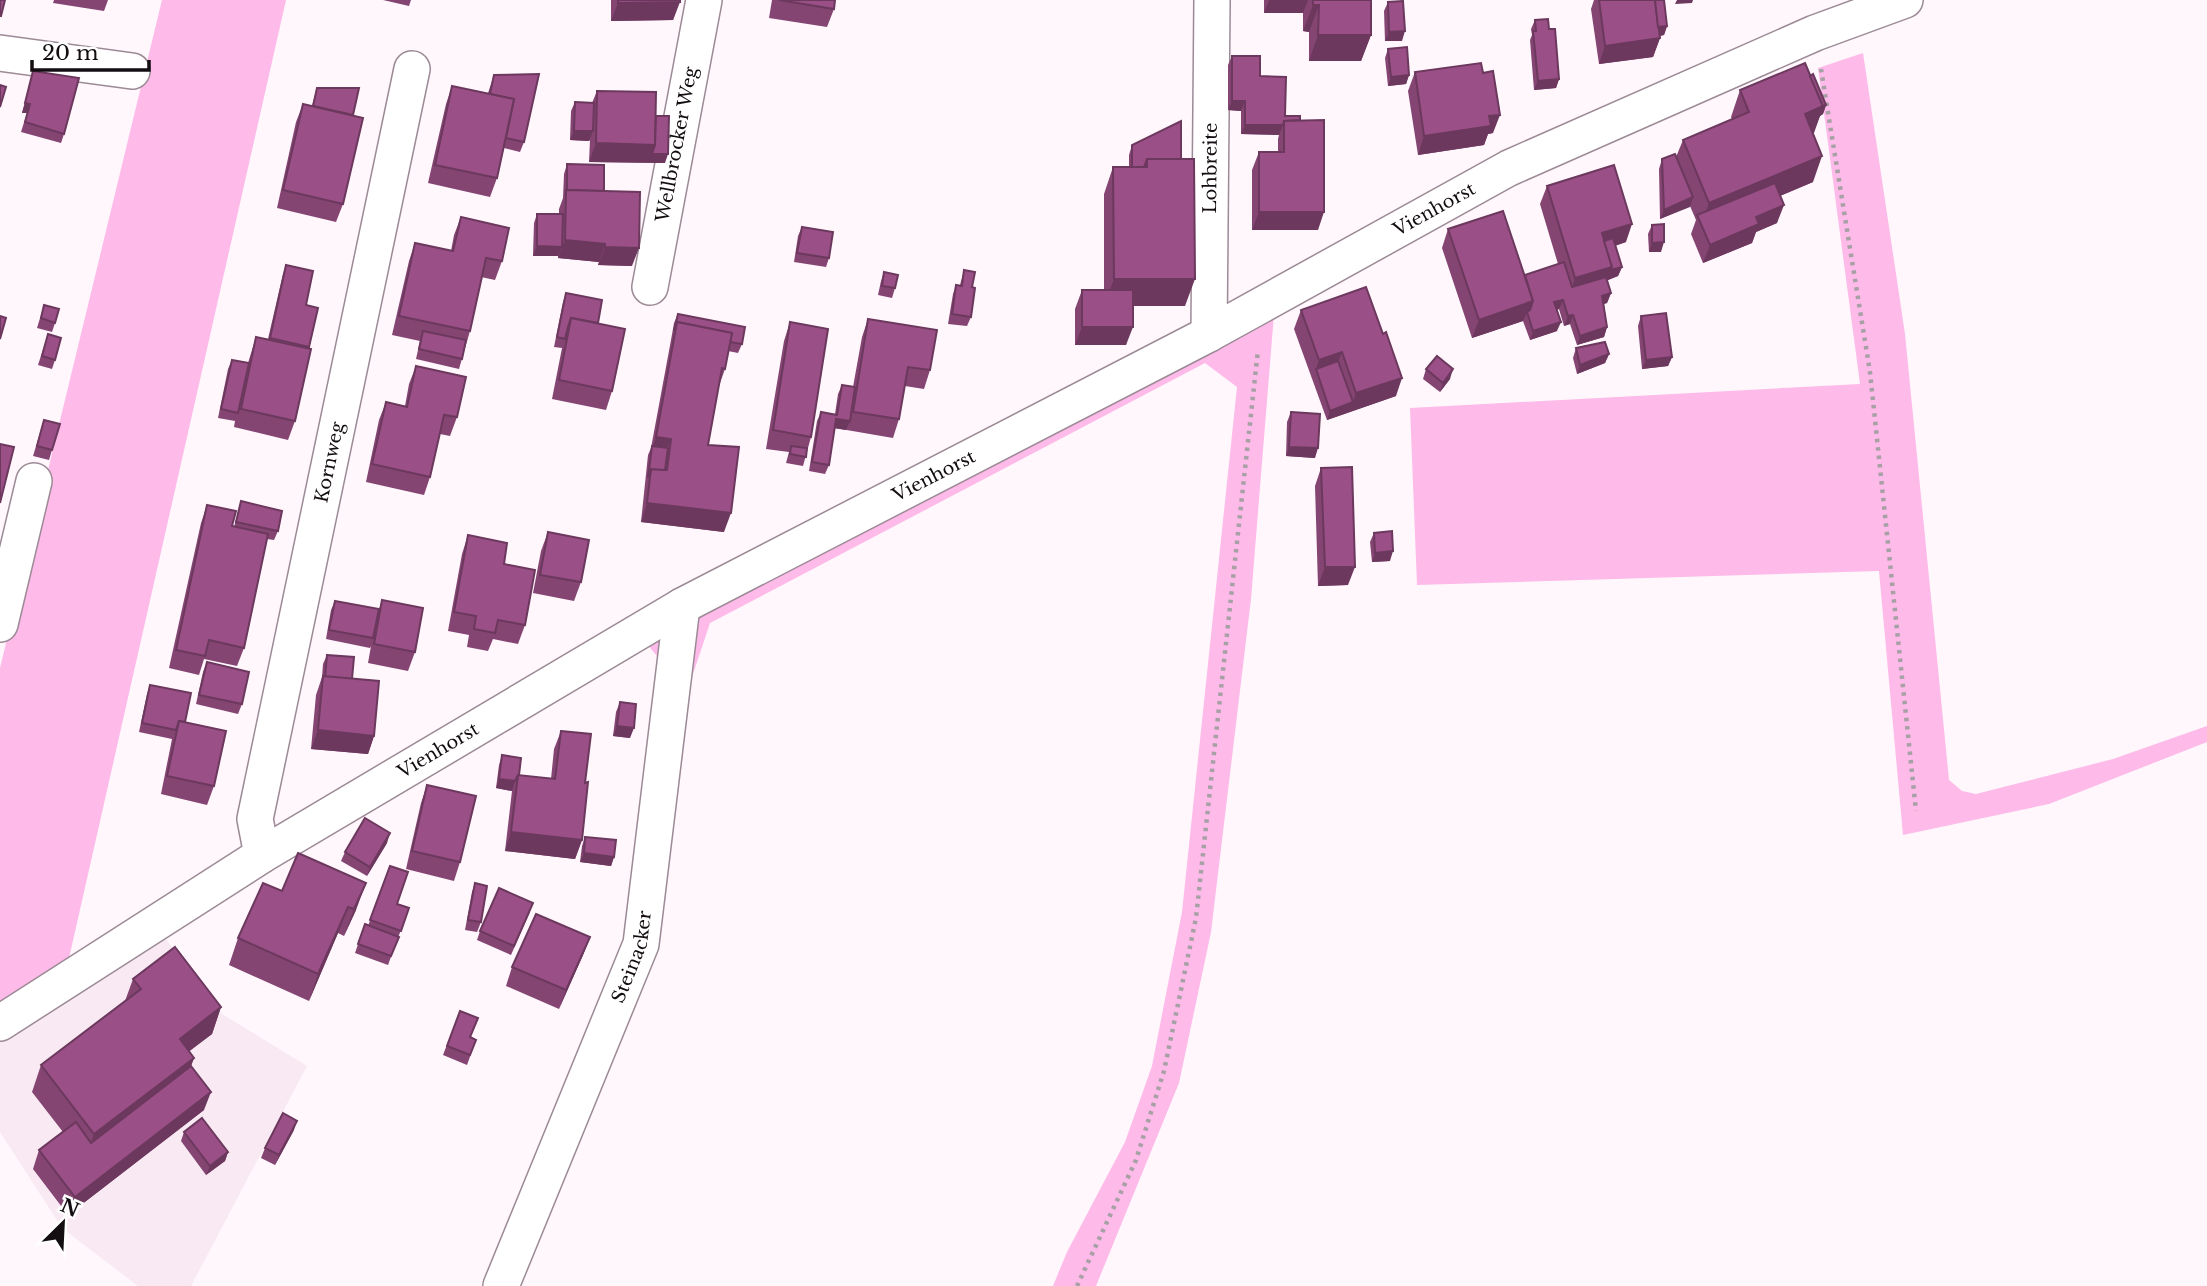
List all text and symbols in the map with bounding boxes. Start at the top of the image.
scale bar [32,28,149,72]
text: 20 m [42,40,99,66]
street label: Wellbrocker Weg [651,65,702,225]
street label: Lohbreite [1199,122,1222,214]
street label: Vienhorst [1388,178,1479,241]
street label: Kornweg [310,420,349,505]
street label: Vienhorst [888,445,979,507]
street label: Vienhorst [393,718,483,784]
street label: Steinacker [607,909,656,1006]
north arrow [28,1188,98,1258]
text: N [57,1194,83,1222]

